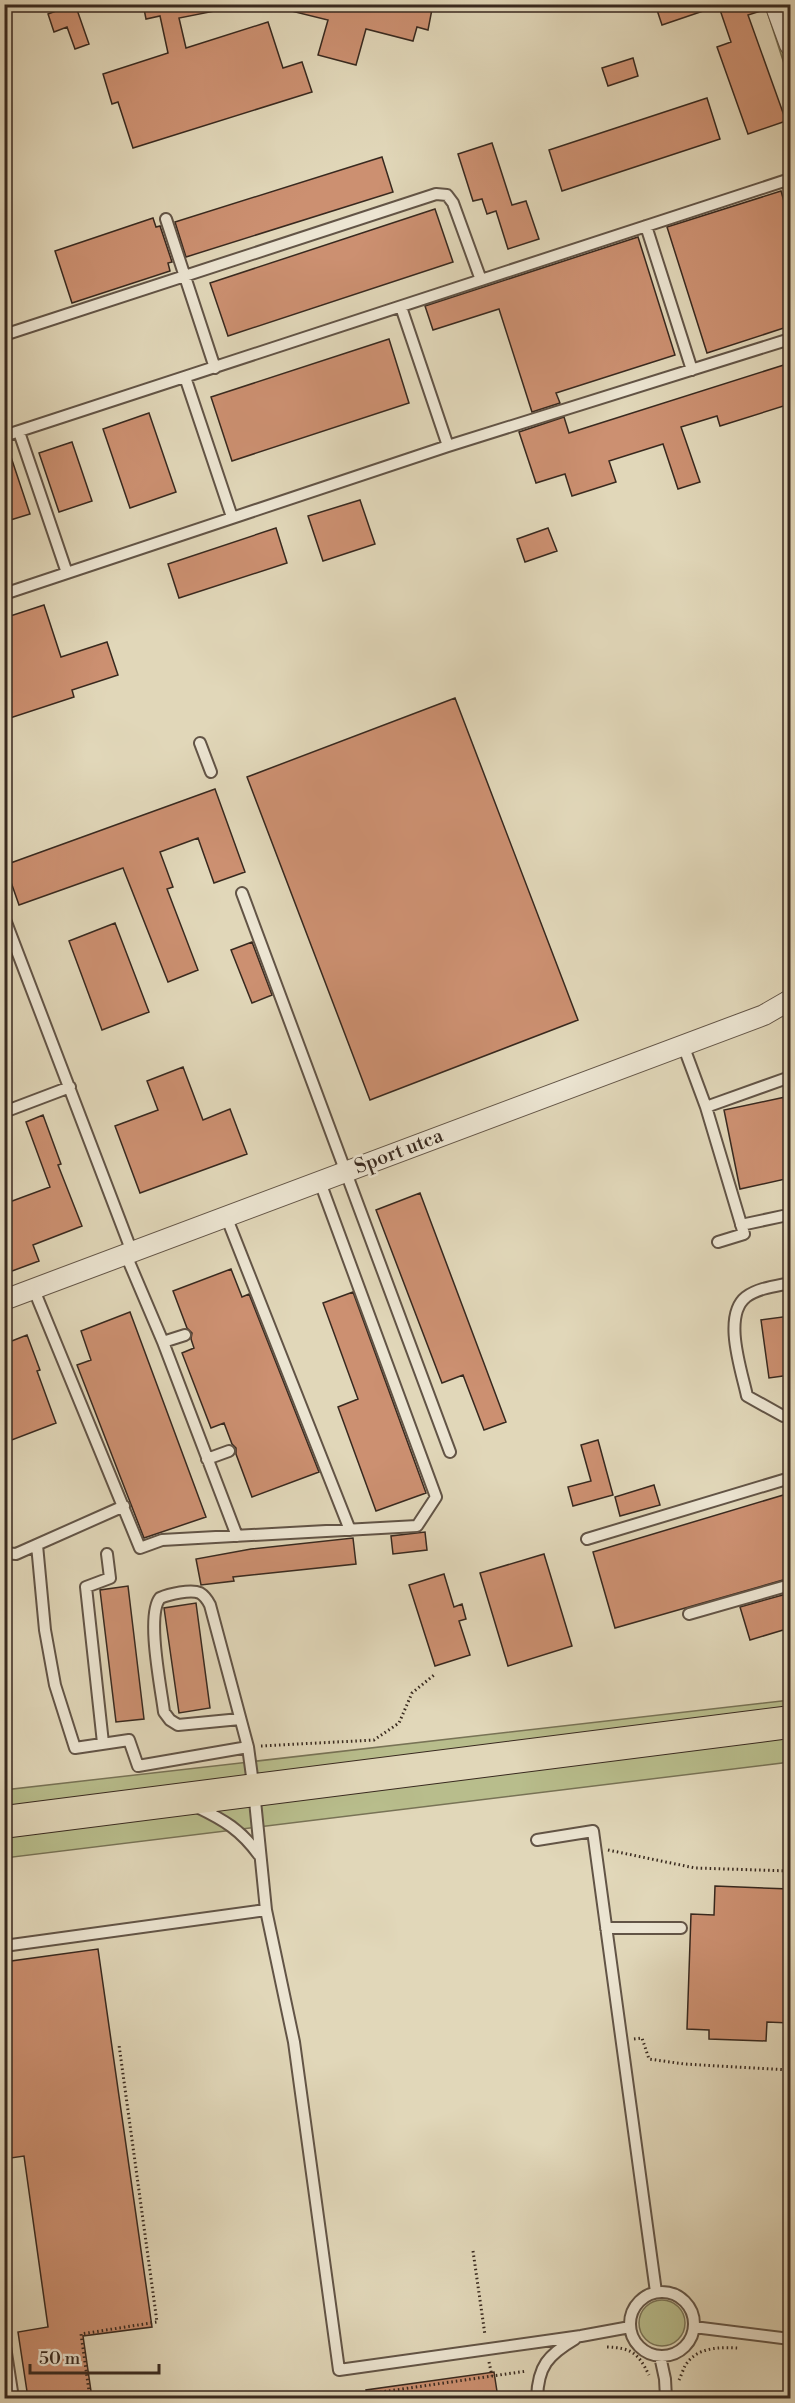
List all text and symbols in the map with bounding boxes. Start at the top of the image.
street label: Sport utca [351,1123,448,1180]
scale bar [30,2337,159,2375]
text: 50 m [39,2347,81,2370]

